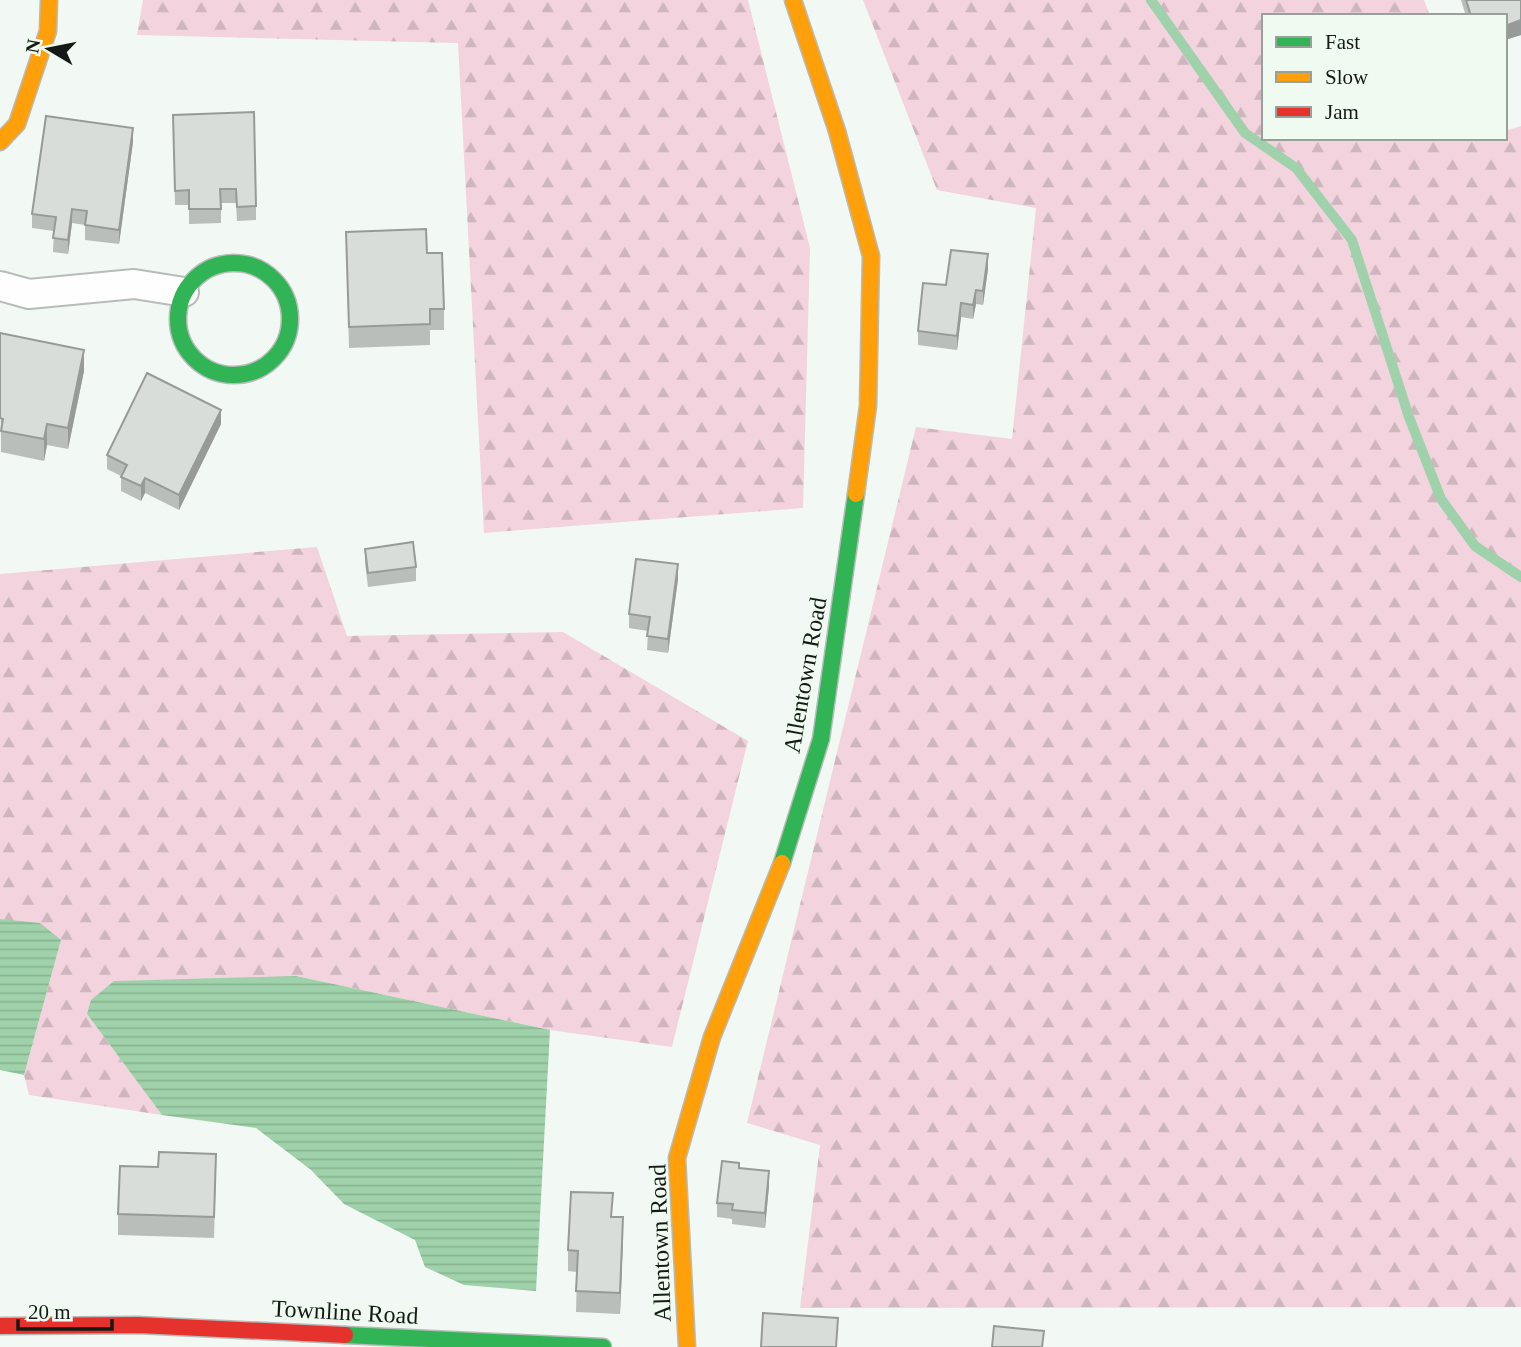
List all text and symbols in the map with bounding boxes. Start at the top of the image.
north arrow [14,14,84,84]
legend [1262,14,1507,140]
text: Fast [1325,30,1360,54]
text: N [21,37,44,55]
text: Slow [1325,65,1369,89]
text: Jam [1325,100,1359,124]
street label: Allentown Road [778,595,832,755]
street label: Allentown Road [644,1164,676,1322]
scale bar [18,1288,112,1332]
street label: Townline Road [271,1295,419,1329]
text: 20 m [28,1300,71,1324]

